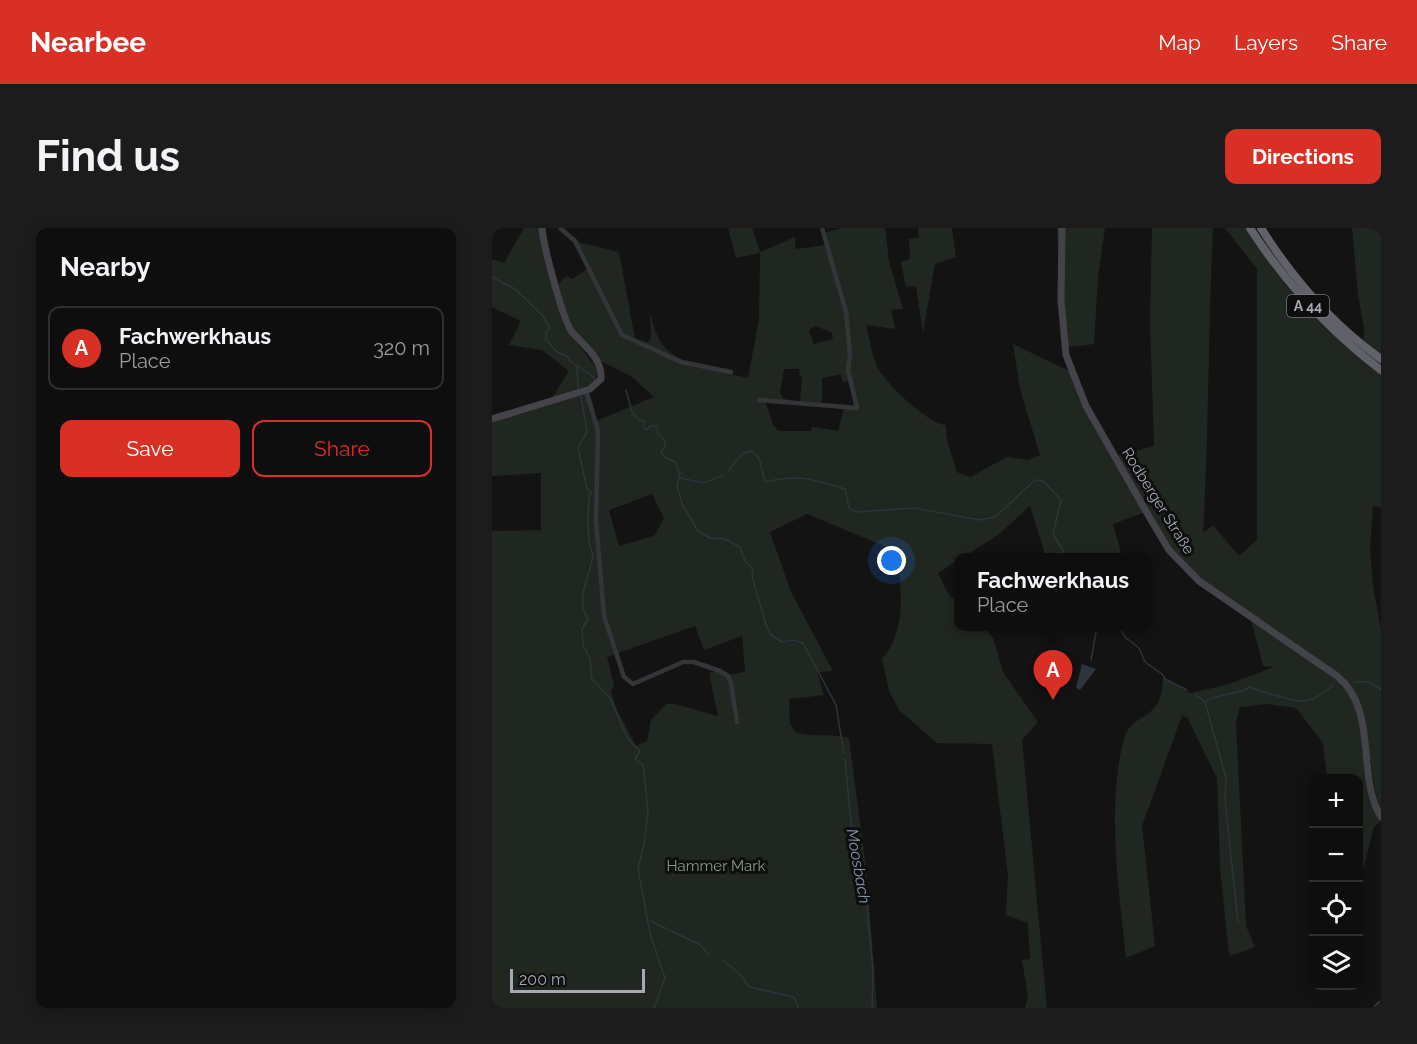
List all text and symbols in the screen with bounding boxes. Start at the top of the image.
text: Nearbee [30,26,146,59]
text: Map [1158,30,1201,55]
text: Layers [1234,30,1298,55]
text: Share [1331,30,1387,55]
button: Directions [1225,129,1381,184]
text: Find us [36,132,180,181]
text: Nearby [60,252,150,282]
road number: A 44 [1287,295,1329,317]
text: Fachwerkhaus [119,323,271,349]
text: A [75,336,88,360]
text: 320 m [373,336,430,360]
text: Place [119,349,170,373]
button: Save [60,420,240,477]
button: Share [252,420,432,477]
street label: Rodberger Straße [1118,444,1198,558]
your location [877,546,906,575]
popup [954,553,1152,631]
text: Fachwerkhaus [977,567,1129,593]
text: Place [977,593,1028,617]
pin: A [1034,650,1072,700]
map controls [1309,774,1363,990]
button: + [1309,774,1363,828]
water label: Moosbach [843,827,874,905]
button: − [1309,828,1363,882]
park label: Hammer Mark [667,857,765,875]
button: locate [1309,882,1363,936]
button: layers [1309,936,1363,990]
scale bar [510,966,645,994]
text: 200 m [519,970,566,989]

